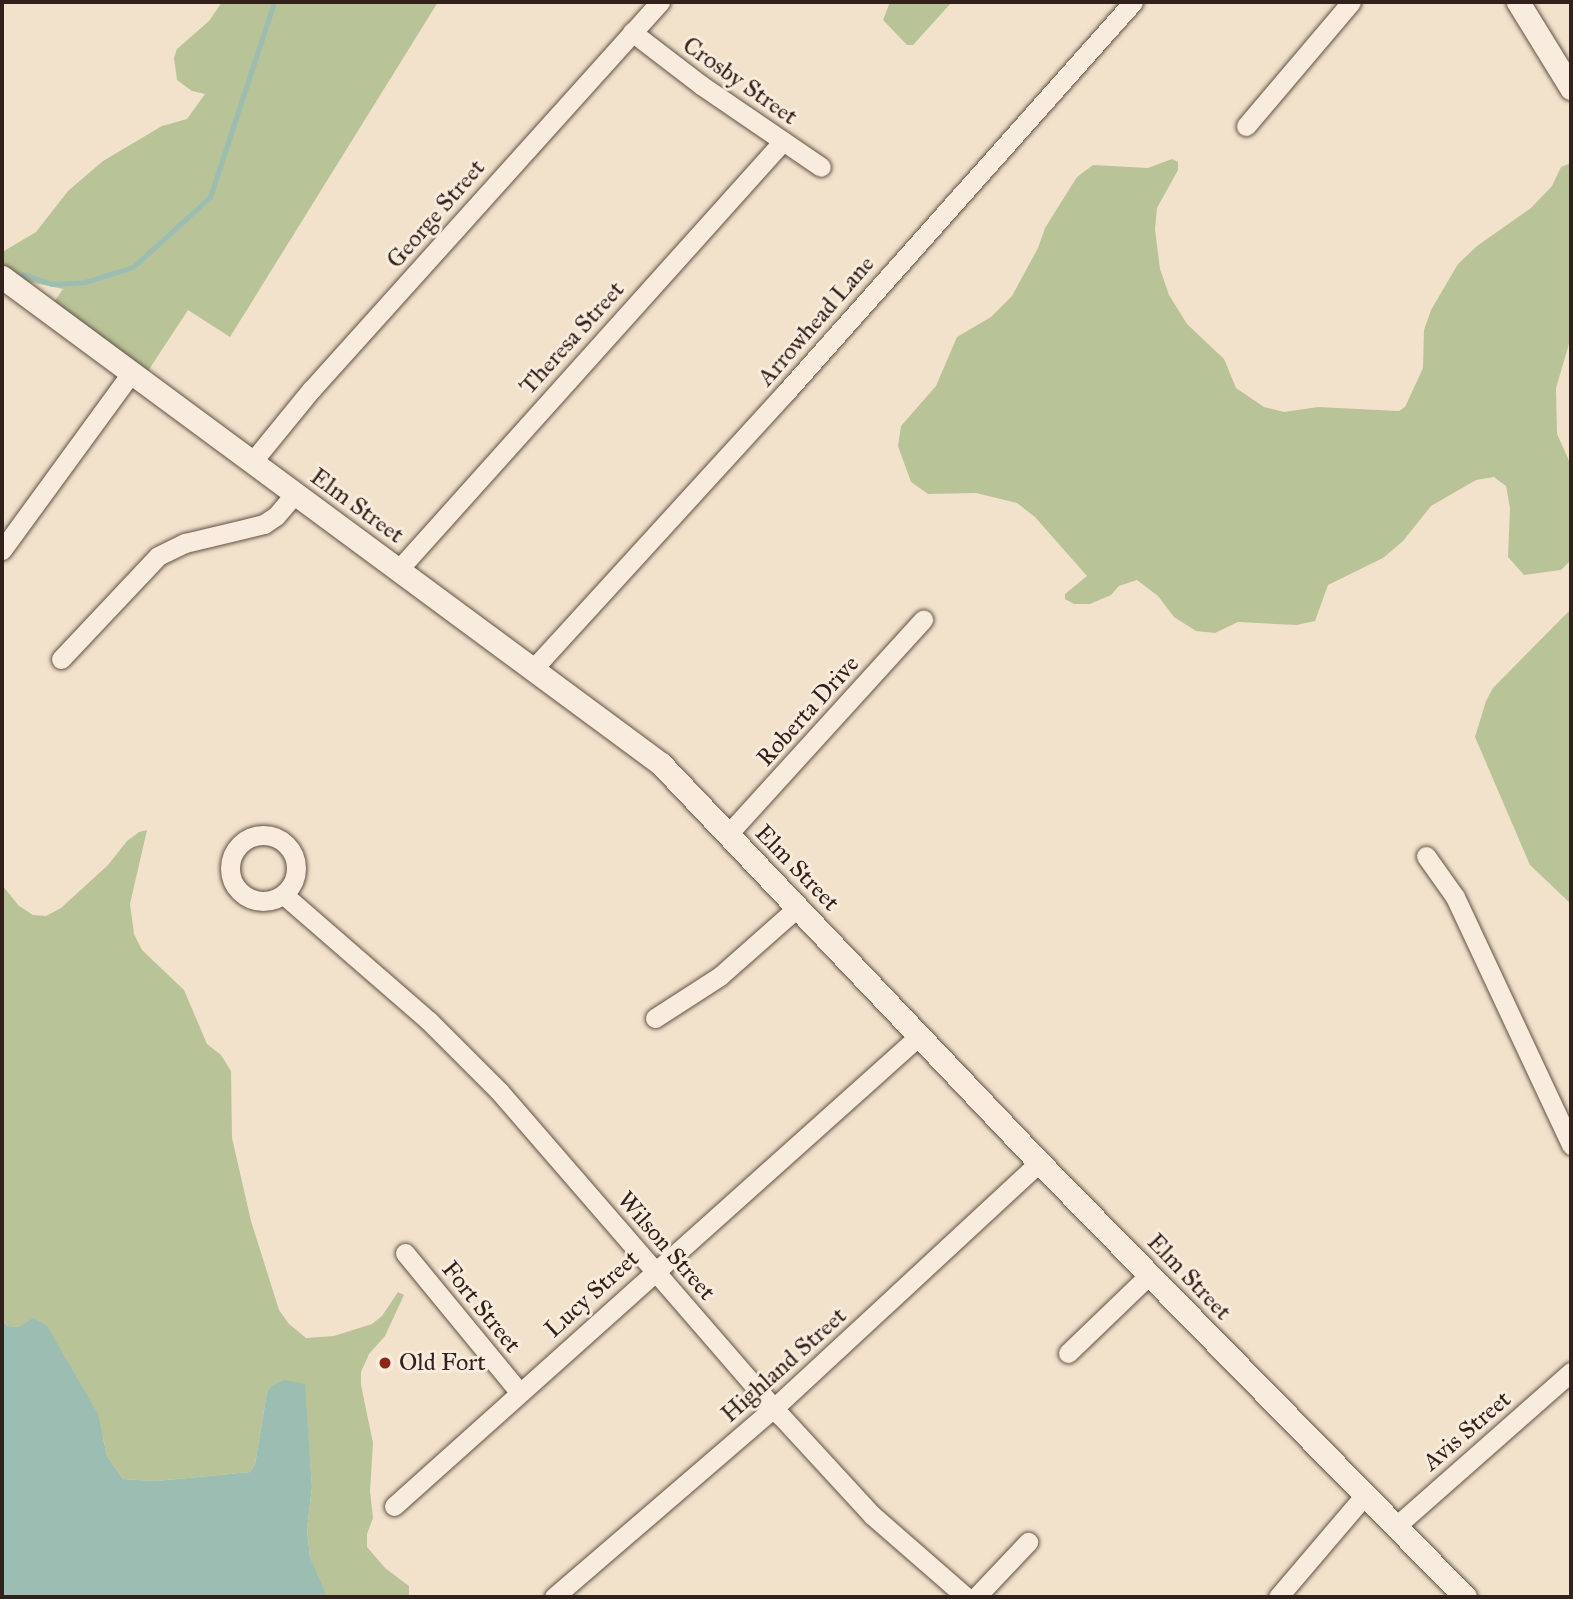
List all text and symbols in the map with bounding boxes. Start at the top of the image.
street label: Crosby Street [677,31,803,131]
street label: George Street [381,154,491,274]
street label: Arrowhead Lane [752,250,880,392]
street label: Theresa Street [514,276,630,400]
street label: Elm Street [305,462,409,550]
street label: Roberta Drive [751,650,865,772]
street label: Elm Street [749,819,845,917]
street label: Wilson Street [611,1186,721,1306]
street label: Elm Street [1141,1228,1237,1326]
street label: Lucy Street [539,1244,645,1344]
street label: Fort Street [435,1255,527,1359]
street label: Highland Street [716,1301,852,1429]
place label: Old Fort [399,1349,486,1377]
marker: Old Fort [377,1355,393,1371]
street label: Avis Street [1417,1385,1517,1477]

